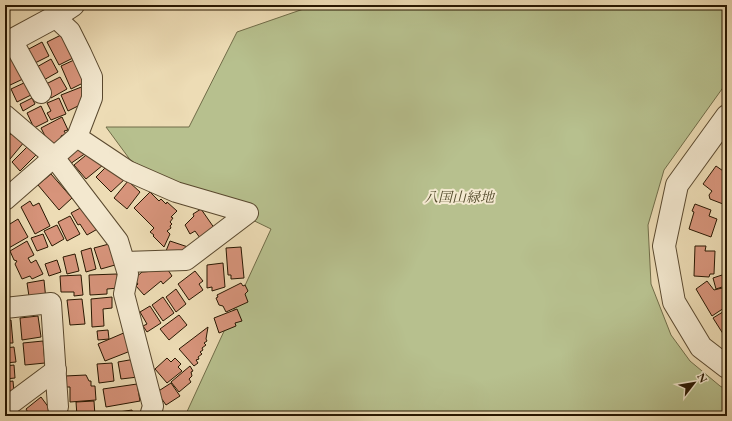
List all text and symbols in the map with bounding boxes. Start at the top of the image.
park label: 八国山緑地 [424,188,496,206]
north arrow [674,363,714,403]
text: N [694,370,711,385]

